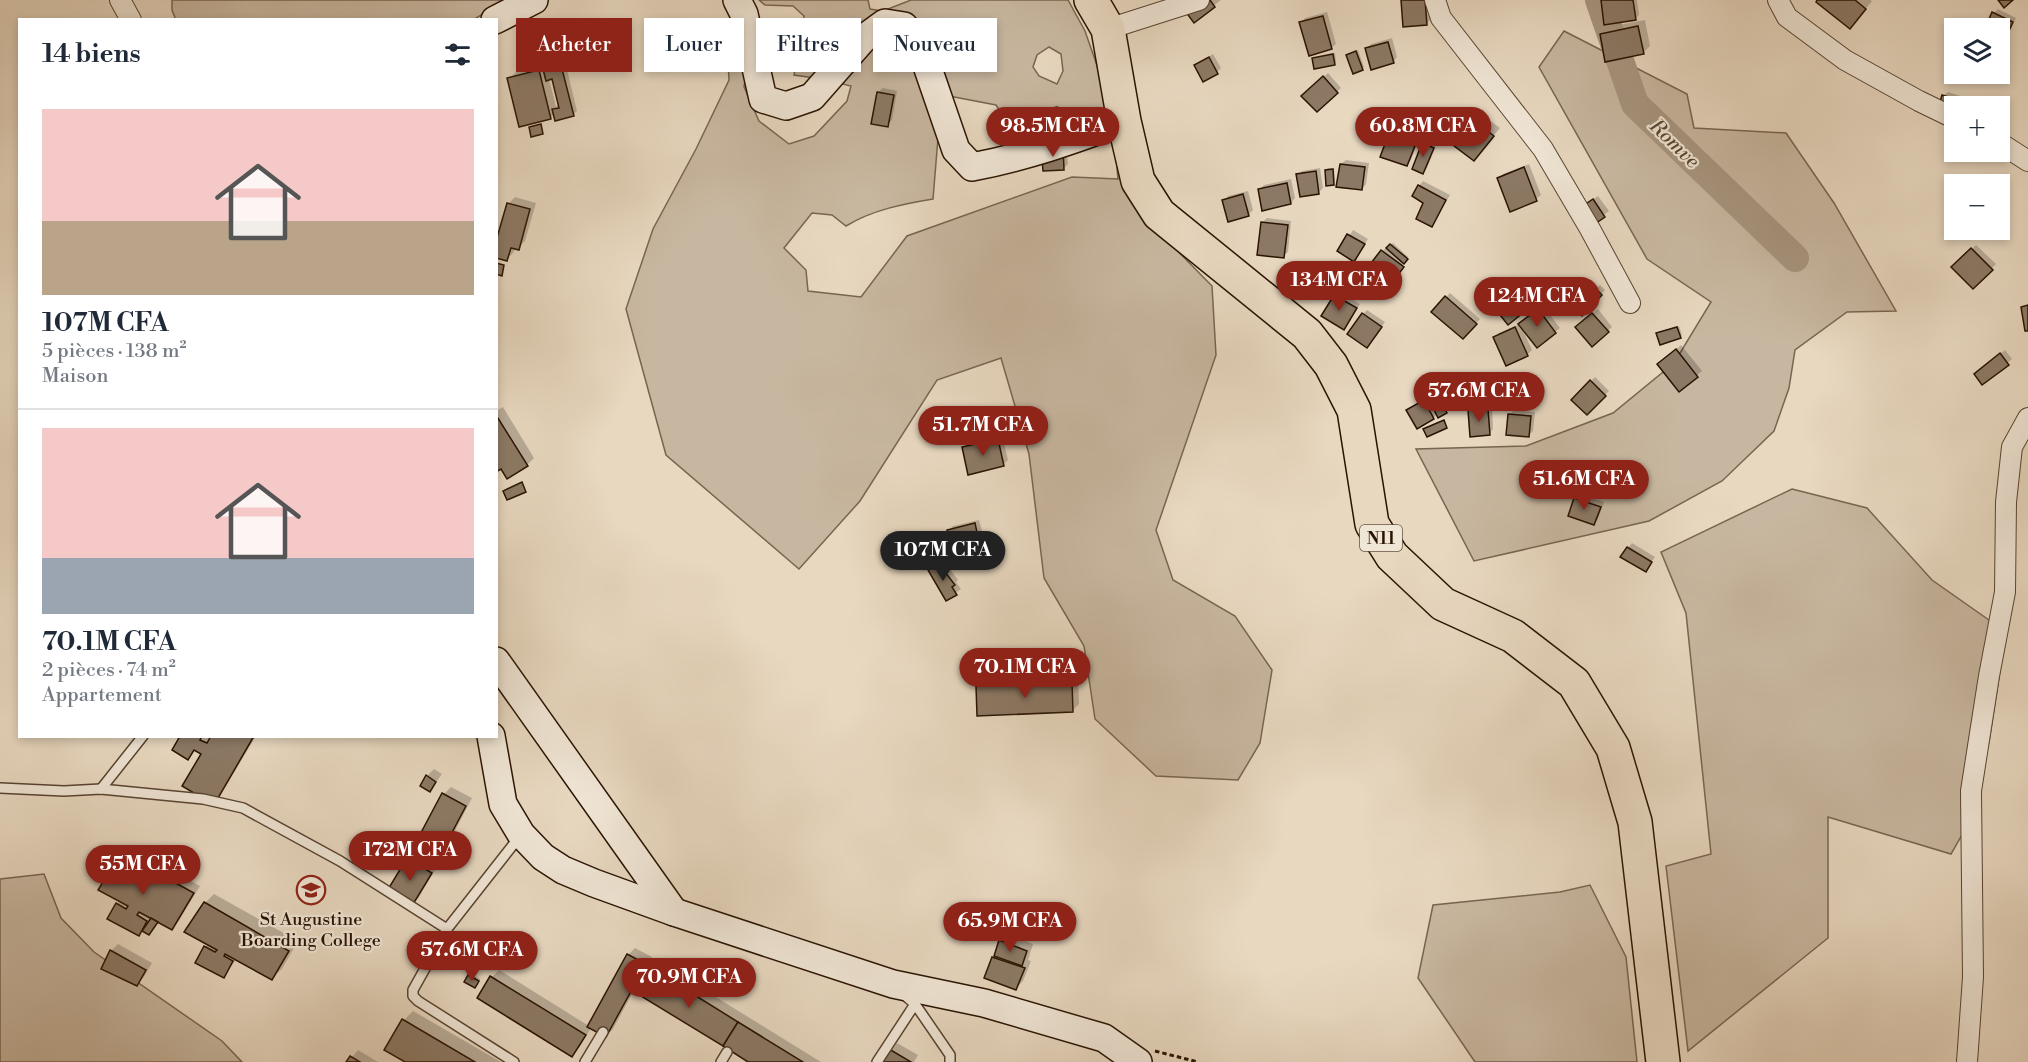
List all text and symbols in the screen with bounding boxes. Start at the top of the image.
chip: Acheter [516,18,632,72]
chip: Louer [644,18,744,72]
chip: Filtres [756,18,861,72]
chip: Nouveau [873,18,997,72]
map controls [1944,18,2010,240]
button: layers [1944,18,2010,84]
text: 14 biens [42,38,141,70]
icon: filters [441,38,474,71]
button: + [1944,96,2010,162]
pin: 98.5M CFA [984,107,1122,158]
pin: 60.8M CFA [1354,107,1492,158]
text: 98.5M CFA [1000,114,1106,139]
text: 60.8M CFA [1369,114,1477,139]
water label: Romve [1643,114,1705,174]
icon: home [204,148,312,256]
button: − [1944,174,2010,240]
pin: 134M CFA [1277,261,1401,312]
text: 134M CFA [1290,268,1388,293]
pin: 124M CFA [1475,277,1599,328]
text: 124M CFA [1488,284,1586,309]
text: 107M CFA [42,307,169,339]
text: 5 pièces · 138 m² [42,339,186,364]
text: Maison [42,364,108,389]
pin: 57.6M CFA [1410,372,1548,423]
text: 57.6M CFA [1428,379,1530,404]
pin: 51.7M CFA [914,406,1052,457]
text: 51.7M CFA [932,413,1034,438]
pin: 51.6M CFA [1515,460,1653,511]
icon: home [204,467,312,575]
text: 51.6M CFA [1533,467,1635,492]
road number: N11 [1360,525,1402,551]
pin: 107M CFA [881,531,1005,582]
text: 107M CFA [894,538,992,563]
text: 70.1M CFA [42,626,176,658]
pin: 70.1M CFA [956,648,1094,699]
text: 70.1M CFA [973,655,1077,680]
text: 2 pièces · 74 m² [42,658,176,683]
text: Appartement [42,683,162,708]
pin: 172M CFA [348,831,472,882]
text: 172M CFA [363,838,457,863]
pin: 55M CFA [88,845,198,896]
text: 55M CFA [99,852,187,877]
school or university icon: St Augustine Boarding College [295,874,327,906]
pin: 65.9M CFA [941,902,1079,953]
place label: St Augustine Boarding College [240,908,381,952]
text: 65.9M CFA [957,909,1063,934]
pin: 57.6M CFA [403,931,541,982]
text: 57.6M CFA [421,938,523,963]
pin: 70.9M CFA [620,958,758,1009]
text: 70.9M CFA [636,965,742,990]

